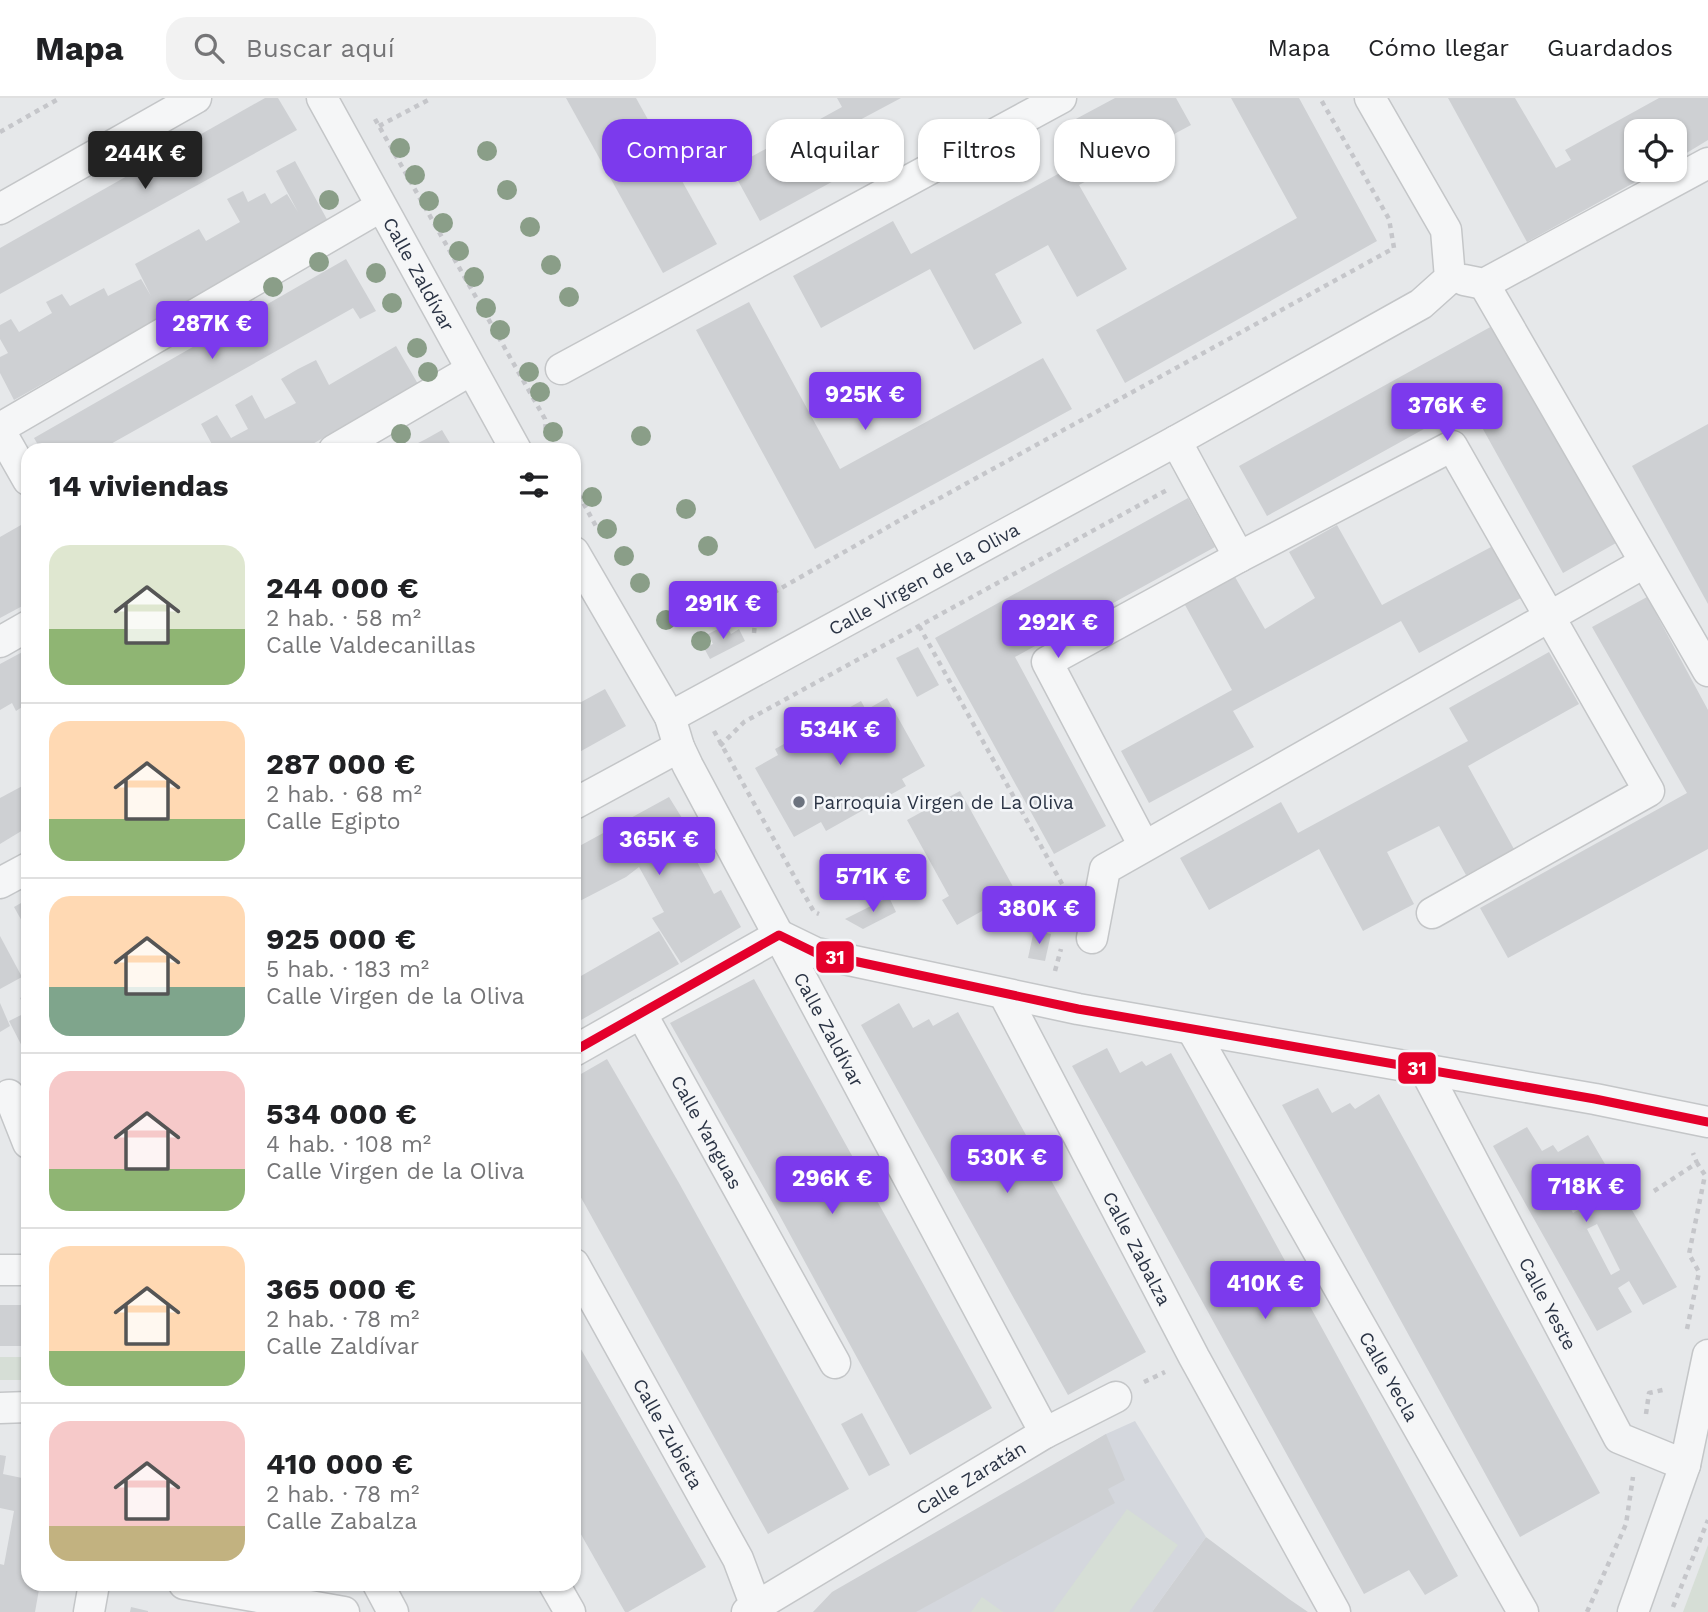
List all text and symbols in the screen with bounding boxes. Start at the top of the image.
search box [166,17,656,80]
text: Mapa [35,29,124,68]
icon: search [190,29,228,67]
text: Buscar aquí [246,33,395,63]
text: Mapa [1268,34,1330,62]
text: Cómo llegar [1368,34,1509,62]
text: Guardados [1547,34,1673,62]
chip: Comprar [602,119,752,182]
chip: Alquilar [766,119,904,182]
chip: Filtros [918,119,1040,182]
chip: Nuevo [1054,119,1175,182]
map controls [1624,119,1687,182]
button: locate [1624,119,1687,182]
pin: 244K € [88,132,202,191]
text: 244K € [104,140,186,167]
street label: Calle Zaldívar [378,213,460,335]
pin: 287K € [155,302,269,361]
text: 287K € [172,310,252,337]
pin: 925K € [808,372,922,432]
text: 925K € [825,381,905,408]
pin: 376K € [1390,384,1504,443]
text: 376K € [1407,392,1487,419]
icon: filters [515,466,553,504]
text: 14 viviendas [49,468,229,503]
street label: Calle Virgen de la Oliva [824,517,1023,640]
text: 244 000 € [266,570,418,605]
icon: home [105,573,189,657]
pin: 291K € [666,582,780,641]
text: 291K € [685,590,761,617]
pin: 292K € [1001,601,1115,660]
text: 2 hab. · 58 m² [266,605,421,632]
text: 292K € [1018,609,1098,636]
text: Calle Valdecanillas [266,632,476,659]
pin: 534K € [783,708,897,767]
text: 534K € [800,716,880,743]
text: 287 000 € [266,746,415,781]
icon: home [105,749,189,833]
text: 2 hab. · 68 m² [266,781,422,808]
place label: Parroquia Virgen de La Oliva [813,791,1074,814]
marker: Parroquia Virgen de La Oliva [791,794,807,810]
text: Calle Egipto [266,808,401,835]
pin: 365K € [602,818,716,877]
text: 365K € [619,826,699,853]
pin: 571K € [816,854,930,914]
text: 571K € [835,863,911,890]
pin: 380K € [982,886,1096,946]
text: 380K € [998,895,1080,922]
text: 925 000 € [266,921,416,956]
icon: home [105,924,189,1008]
line badge: 31 [815,940,855,974]
text: 31 [825,946,845,969]
text: 5 hab. · 183 m² [266,956,429,983]
street label: Calle Zaldívar [789,968,869,1091]
text: Calle Virgen de la Oliva [266,983,525,1010]
line badge: 31 [1397,1051,1437,1085]
text: 31 [1407,1057,1427,1080]
street label: Calle Yanguas [666,1071,748,1193]
text: 534 000 € [266,1096,417,1131]
icon: home [105,1099,189,1183]
text: 4 hab. · 108 m² [266,1131,431,1158]
pin: 530K € [950,1136,1064,1195]
text: 530K € [967,1144,1047,1171]
pin: 296K € [775,1156,889,1216]
text: Calle Virgen de la Oliva [266,1158,525,1185]
pin: 718K € [1529,1164,1643,1224]
text: 296K € [792,1165,872,1192]
text: 718K € [1548,1173,1624,1200]
street label: Calle Zabalza [1098,1188,1176,1309]
street label: Calle Yeste [1514,1253,1582,1354]
pin: 410K € [1208,1262,1322,1321]
text: 410K € [1226,1270,1304,1297]
text: 365 000 € [266,1271,416,1306]
icon: home [105,1274,189,1358]
text: 2 hab. · 78 m² [266,1306,419,1333]
street label: Calle Yecla [1354,1327,1424,1425]
text: Calle Zaldívar [266,1333,419,1360]
street label: Calle Zubieta [628,1374,708,1493]
street label: Calle Zaratán [912,1436,1030,1519]
text: 410 000 € [266,1446,413,1481]
icon: home [105,1449,189,1533]
text: 2 hab. · 78 m² [266,1481,419,1508]
text: Calle Zabalza [266,1508,417,1535]

